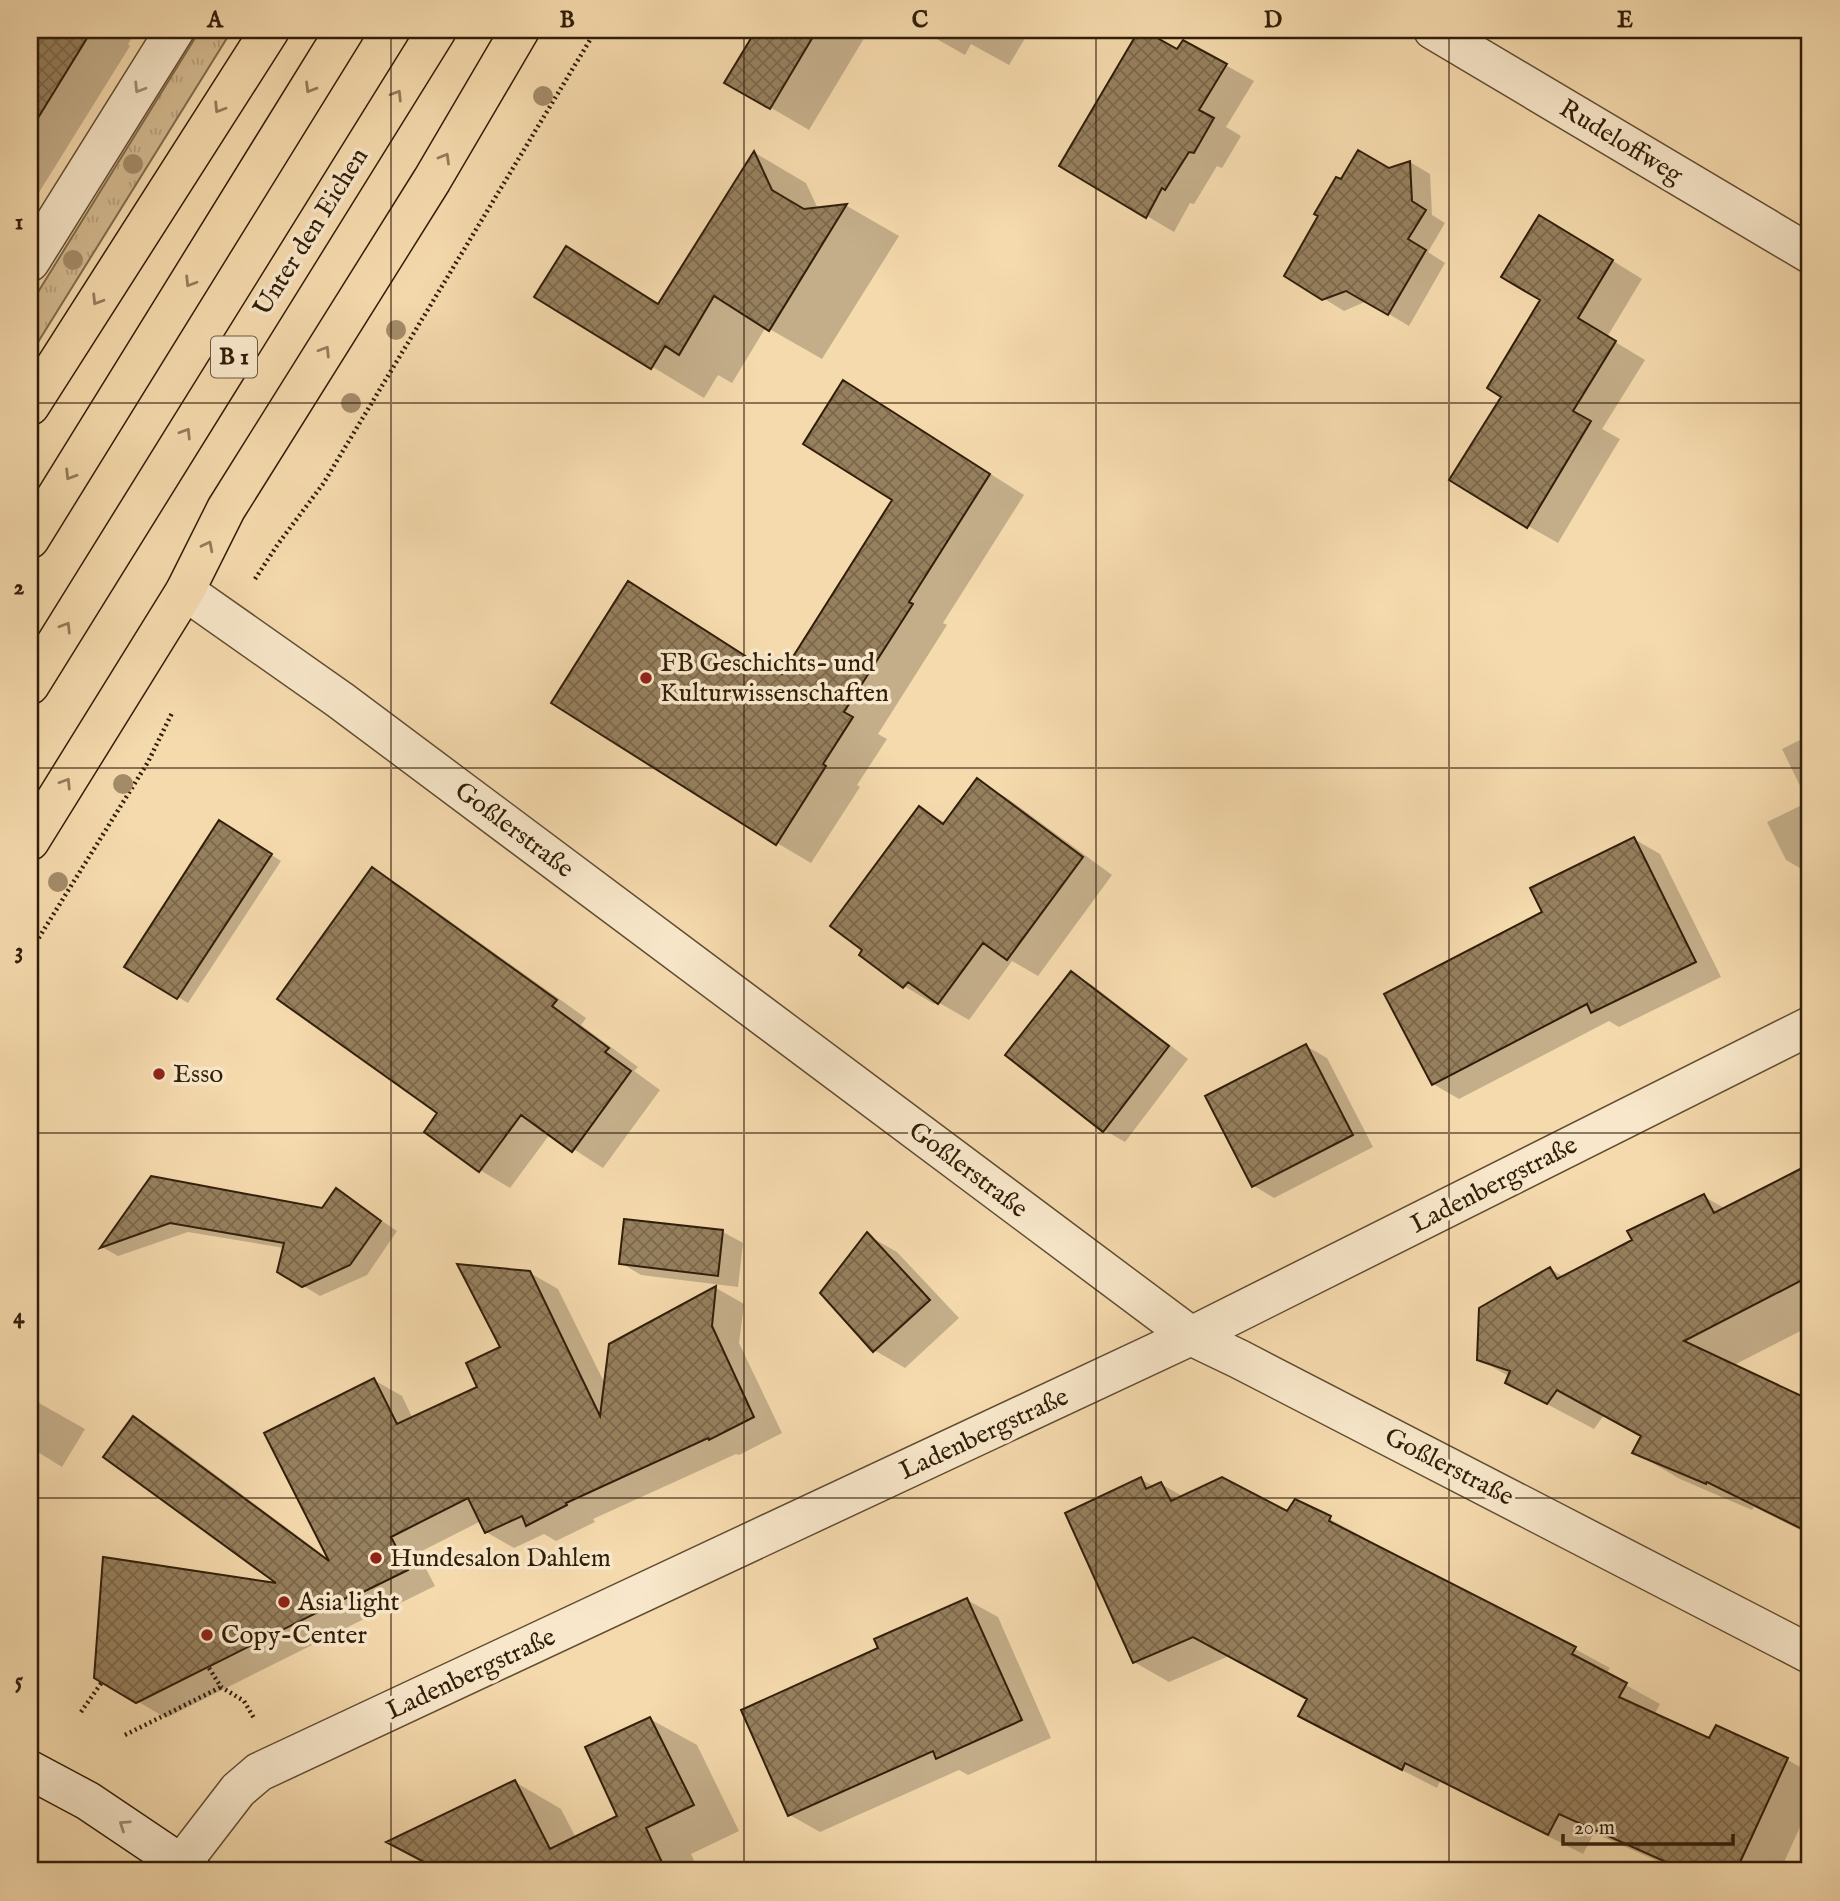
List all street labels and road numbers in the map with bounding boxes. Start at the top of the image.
street label: Rudeloffweg [1553,92,1690,192]
street label: Unter den Eichen [246,142,376,322]
road number: B 1 [211,336,257,378]
street label: Goßlerstraße [448,774,580,886]
street label: Goßlerstraße [902,1114,1034,1226]
street label: Ladenbergstraße [1405,1129,1583,1241]
street label: Ladenbergstraße [894,1380,1074,1488]
street label: Goßlerstraße [1379,1420,1519,1514]
street label: Ladenbergstraße [381,1620,561,1728]

